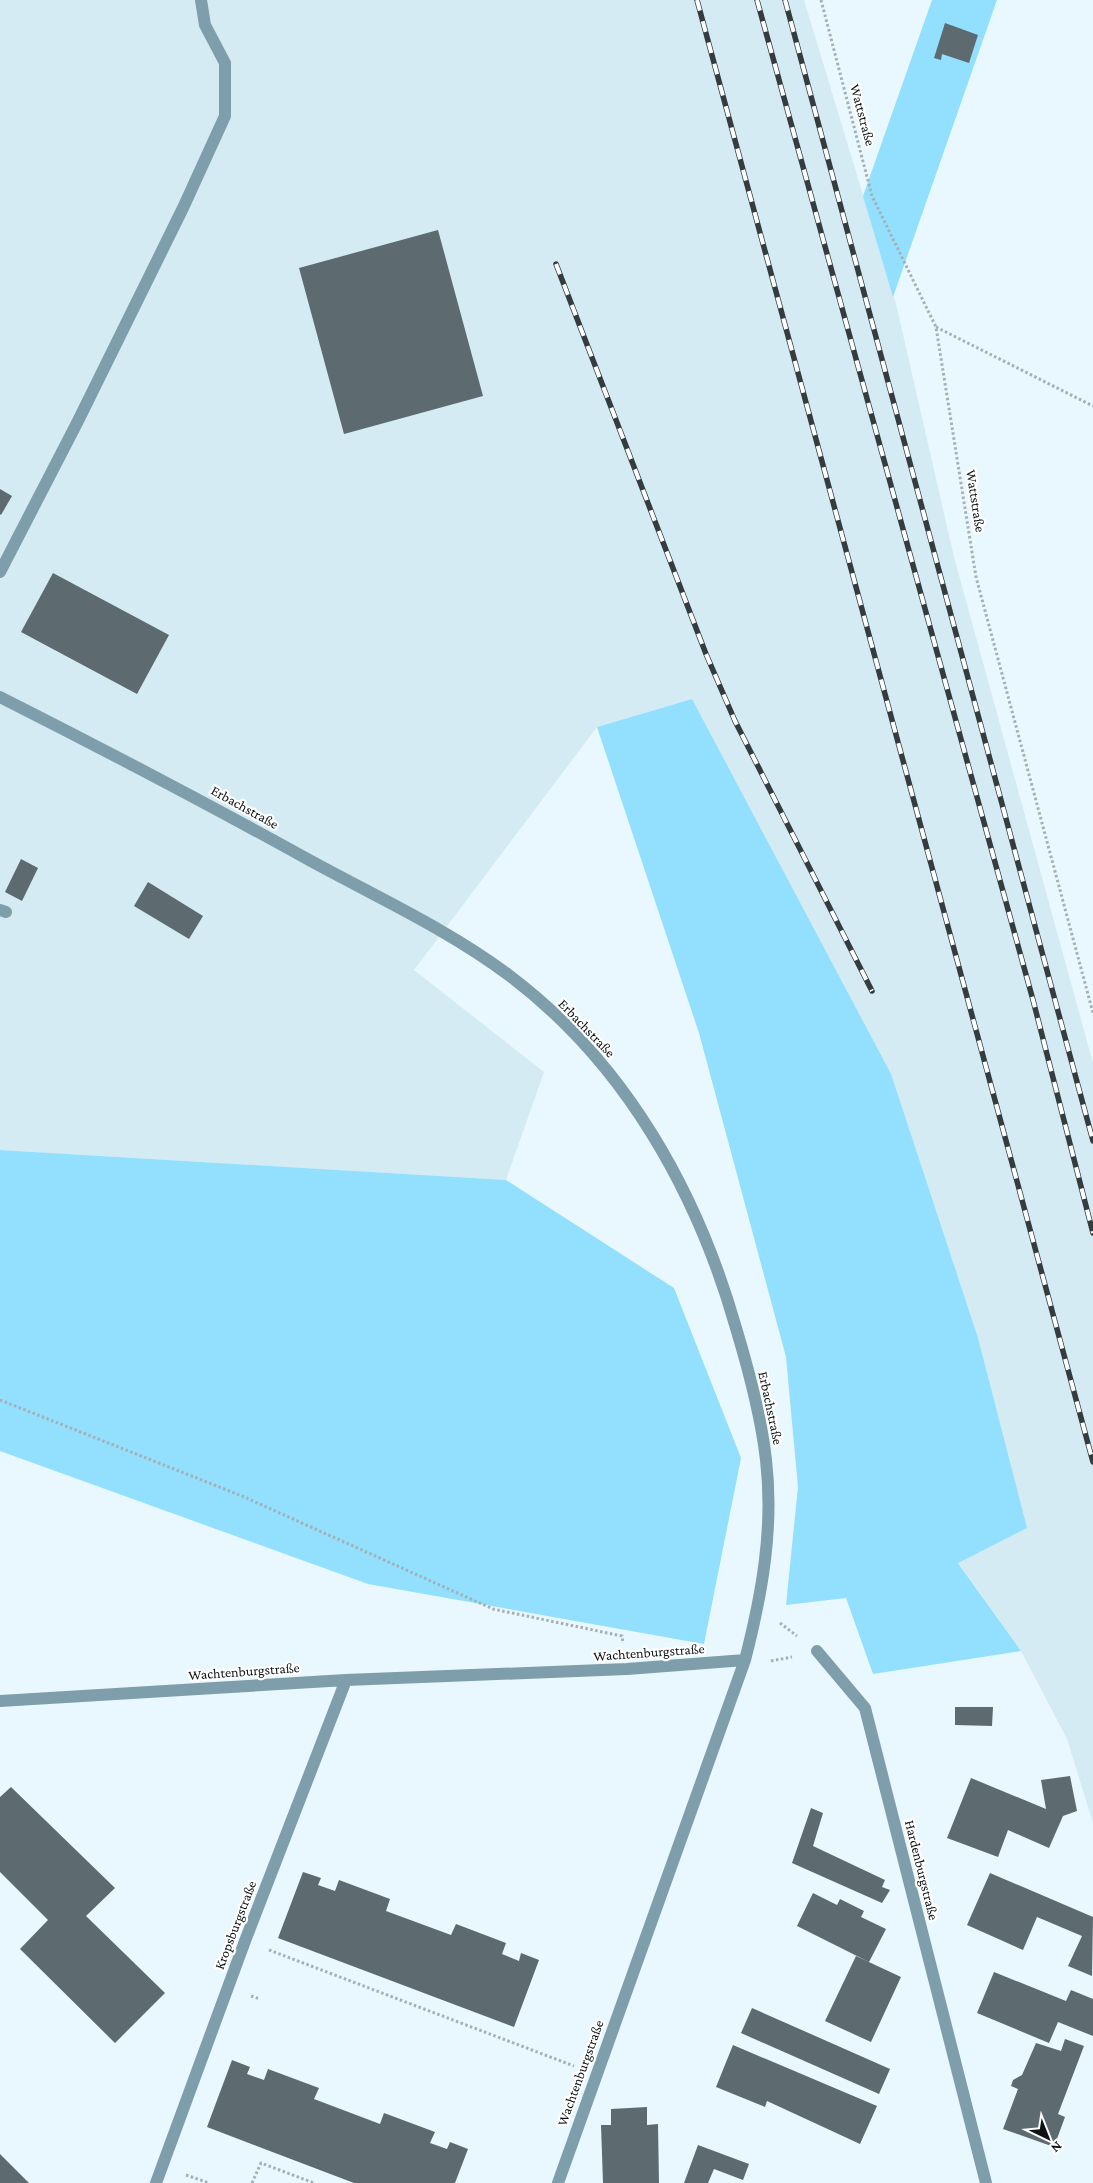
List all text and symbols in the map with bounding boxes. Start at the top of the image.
street label: Wattstraße [847,82,879,148]
street label: Wattstraße [963,469,989,533]
street label: Erbachstraße [208,782,282,832]
street label: Erbachstraße [555,996,619,1060]
street label: Erbachstraße [755,1370,787,1446]
street label: Wachtenburgstraße [593,1640,705,1664]
street label: Wachtenburgstraße [188,1659,300,1683]
street label: Hardenburgstraße [902,1818,942,1922]
street label: Kropsburgstraße [211,1878,259,1972]
street label: Wachtenburgstraße [553,2018,607,2128]
north arrow [1023,2113,1073,2163]
text: N [1048,2138,1066,2157]

